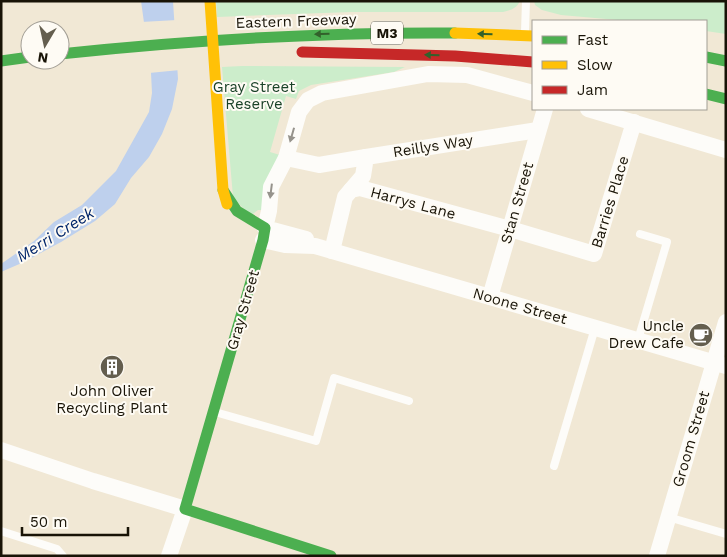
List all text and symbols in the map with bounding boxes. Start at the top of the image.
street label: Eastern Freeway [235,10,357,32]
north arrow [20,20,70,70]
legend [532,20,707,110]
road number: M3 [371,22,403,44]
one-way arrow [476,30,492,38]
one-way arrow [314,31,330,39]
text: Fast [577,31,609,49]
text: N [37,49,49,67]
one-way arrow [424,51,440,59]
text: Slow [577,56,613,74]
park label: Gray Street Reserve [213,78,296,113]
text: Jam [577,81,608,99]
one-way arrow [288,127,296,142]
street label: Reillys Way [392,131,475,161]
street label: Barries Place [587,154,633,250]
street label: Stan Street [497,159,537,246]
street label: Harrys Lane [368,183,458,223]
one-way arrow [267,184,275,200]
water label: Merri Creek [13,202,99,266]
street label: Gray Street [223,267,263,352]
street label: Noone Street [471,284,570,328]
place label: Uncle Drew Cafe [609,317,684,352]
cafe icon: Uncle Drew Cafe [688,322,714,348]
building icon: John Oliver Recycling Plant [99,354,125,380]
place label: John Oliver Recycling Plant [56,382,168,417]
street label: Groom Street [669,388,714,489]
scale bar [22,504,129,536]
text: 50 m [30,513,67,531]

